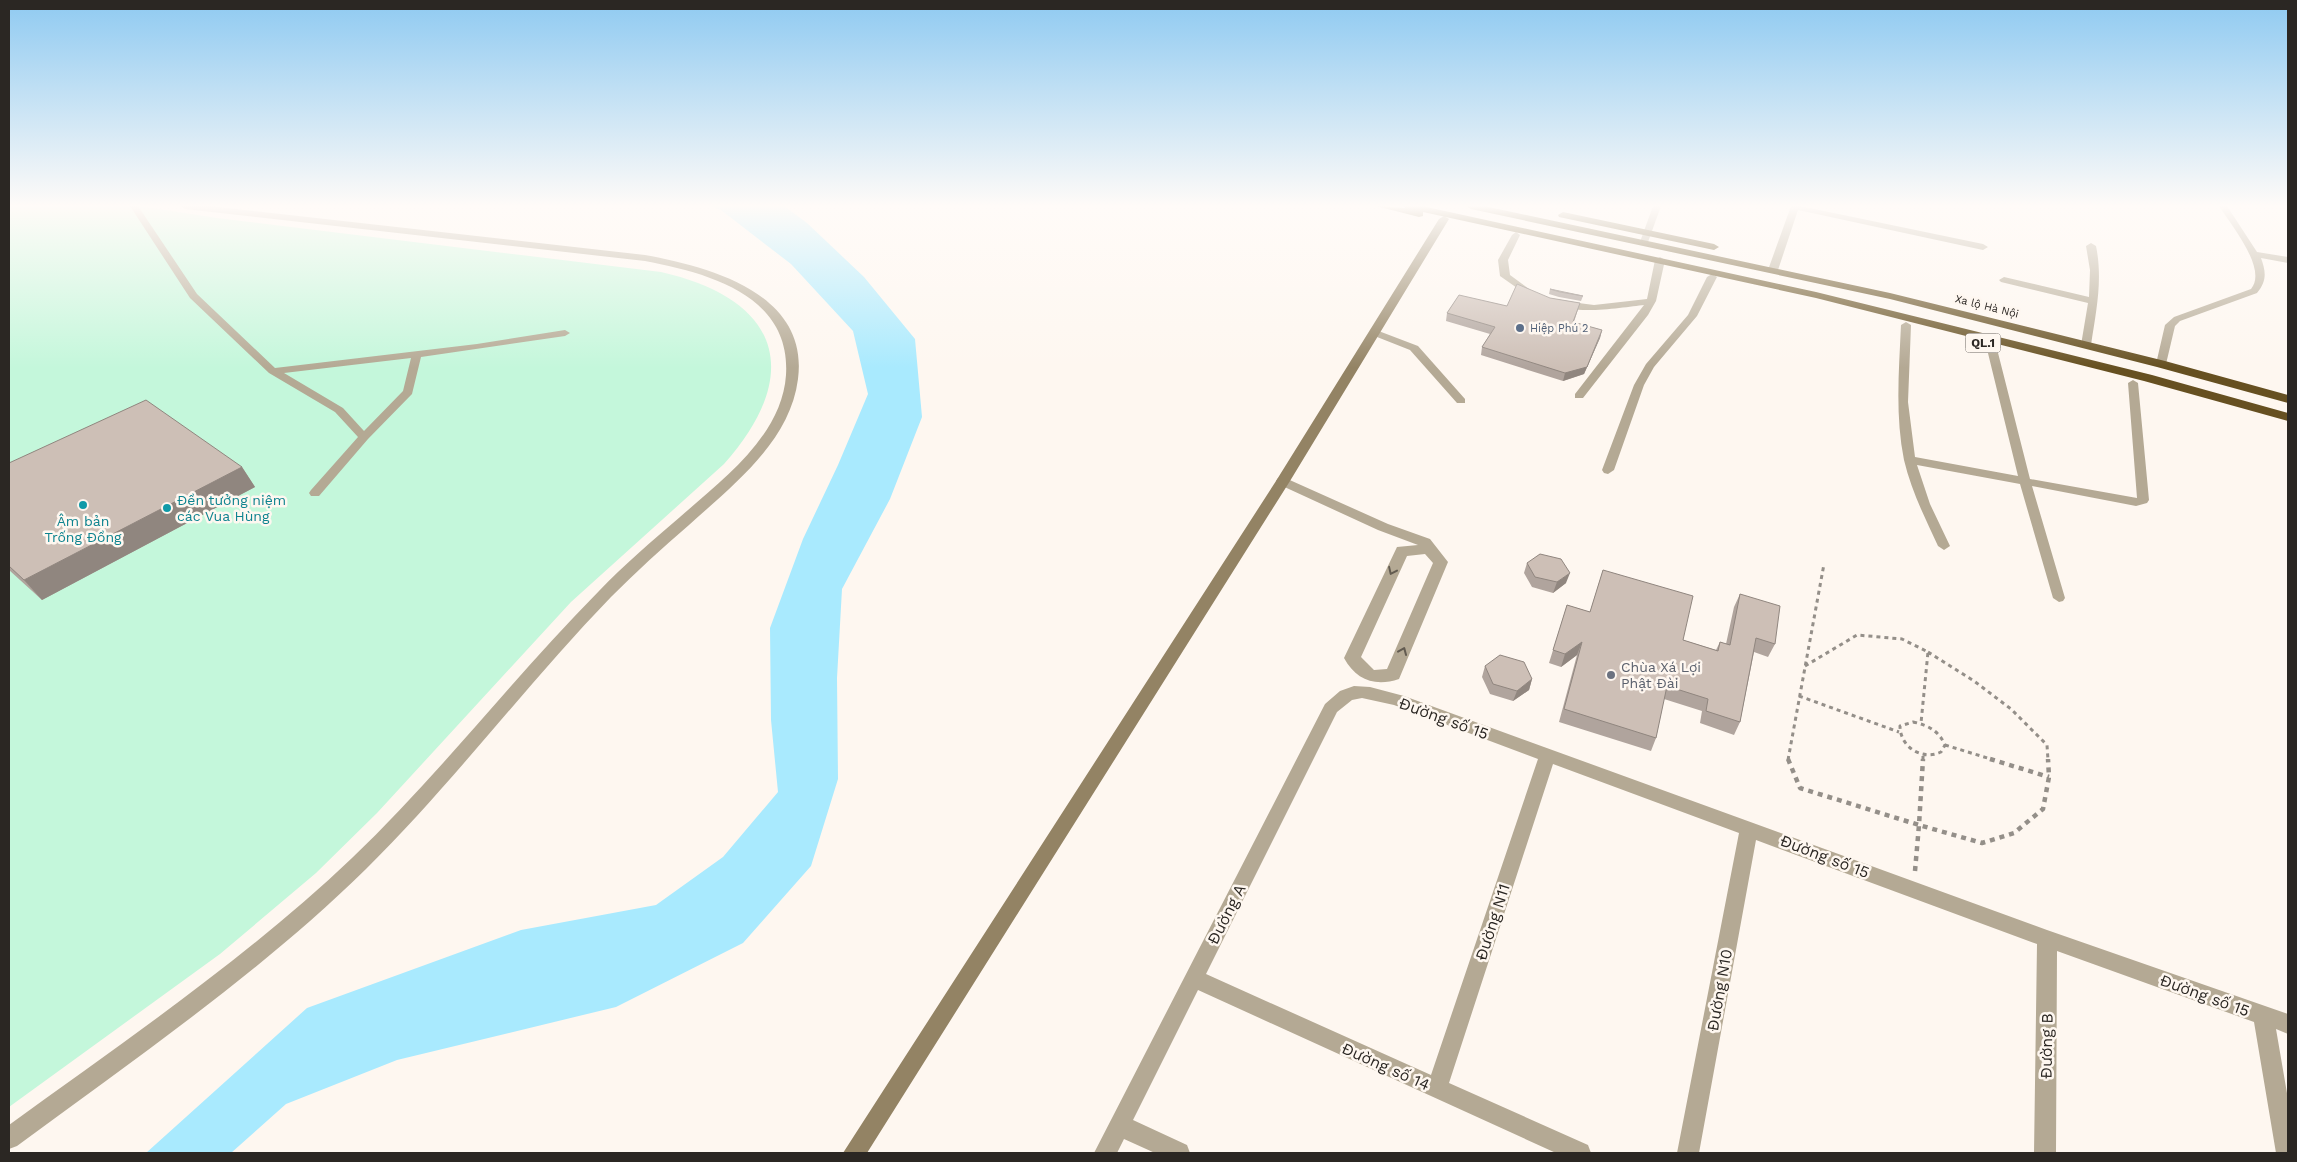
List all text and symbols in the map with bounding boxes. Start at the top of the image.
street label: Xa lộ Hà Nội [1954,292,2020,321]
marker: Hiệp Phú 2 [1514,322,1526,334]
place label: Hiệp Phú 2 [1530,322,1588,335]
road number: QL.1 [1966,333,2000,352]
place label: Đền tưởng niệm các Vua Hùng [177,492,286,524]
marker: Âm bản Trống Đồng [77,499,89,511]
marker: Đền tưởng niệm các Vua Hùng [161,502,173,514]
place label: Âm bản Trống Đồng [44,513,122,545]
one-way arrow [1388,566,1399,575]
one-way arrow [1397,647,1407,656]
place label: Chùa Xá Lợi Phật Đài [1621,659,1701,691]
marker: Chùa Xá Lợi Phật Đài [1605,669,1617,681]
street label: Đường số 15 [1396,693,1491,743]
street label: Đường số 15 [1778,831,1872,882]
street label: Đường A [1203,881,1250,948]
street label: Đường N11 [1471,881,1514,963]
street label: Đường N10 [1703,948,1736,1033]
street label: Đường số 15 [2157,970,2252,1020]
street label: Đường B [2036,1013,2057,1079]
street label: Đường số 14 [1339,1039,1433,1094]

